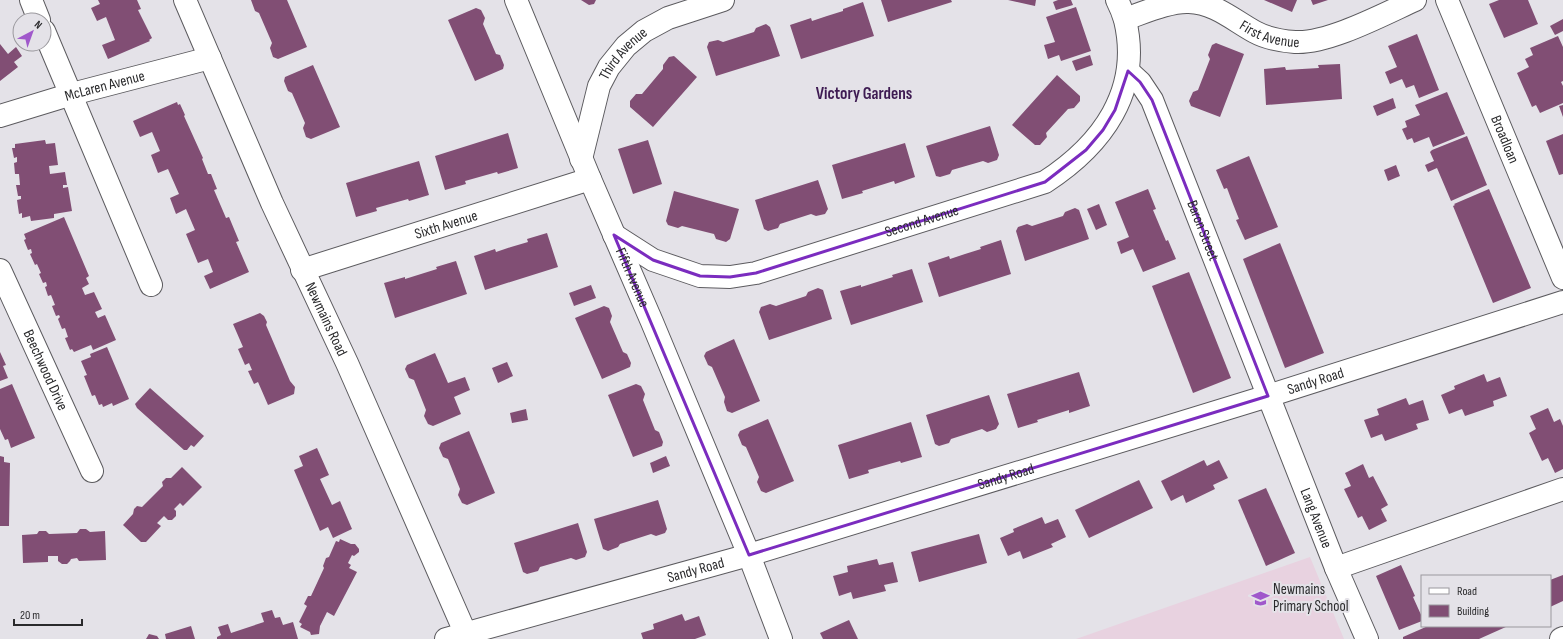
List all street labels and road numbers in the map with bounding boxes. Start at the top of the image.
street label: First Avenue [1236,16,1300,52]
street label: Third Avenue [595,23,651,83]
street label: McLaren Avenue [62,66,147,105]
street label: Broadloan [1487,113,1524,166]
street label: Baron Street [1183,197,1224,264]
street label: Second Avenue [882,200,961,241]
street label: Sixth Avenue [412,206,480,243]
street label: Fifth Avenue [611,245,654,310]
street label: Newmains Road [301,279,352,359]
street label: Beechwood Drive [19,327,73,413]
street label: Sandy Road [1285,363,1346,399]
street label: Sandy Road [975,459,1036,494]
street label: Lang Avenue [1296,485,1337,551]
street label: Sandy Road [665,553,726,587]

